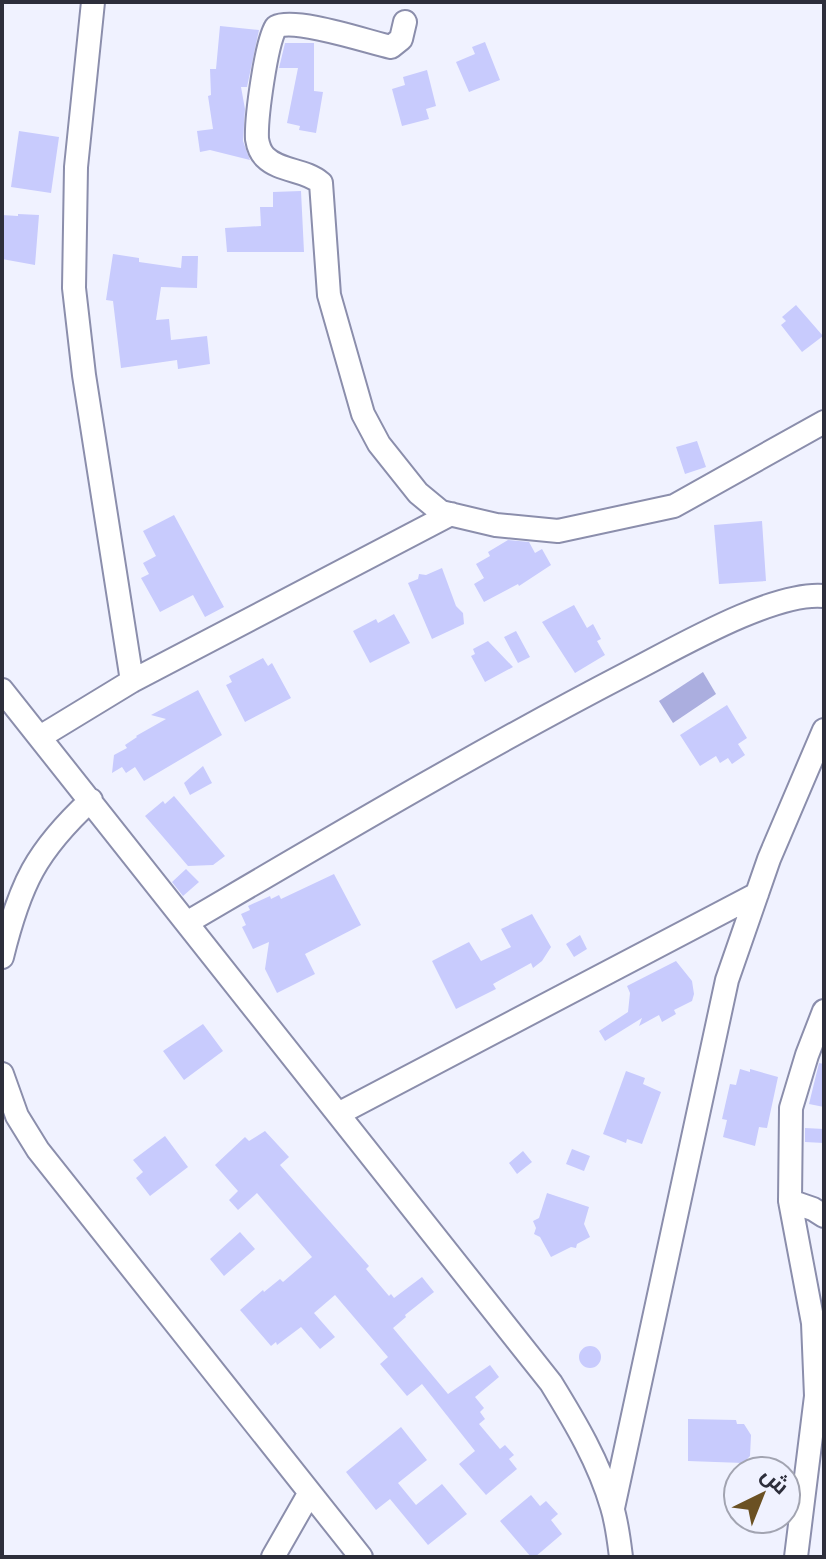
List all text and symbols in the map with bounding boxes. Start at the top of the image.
north arrow [722,1455,802,1535]
text: ش [756,1462,794,1500]

